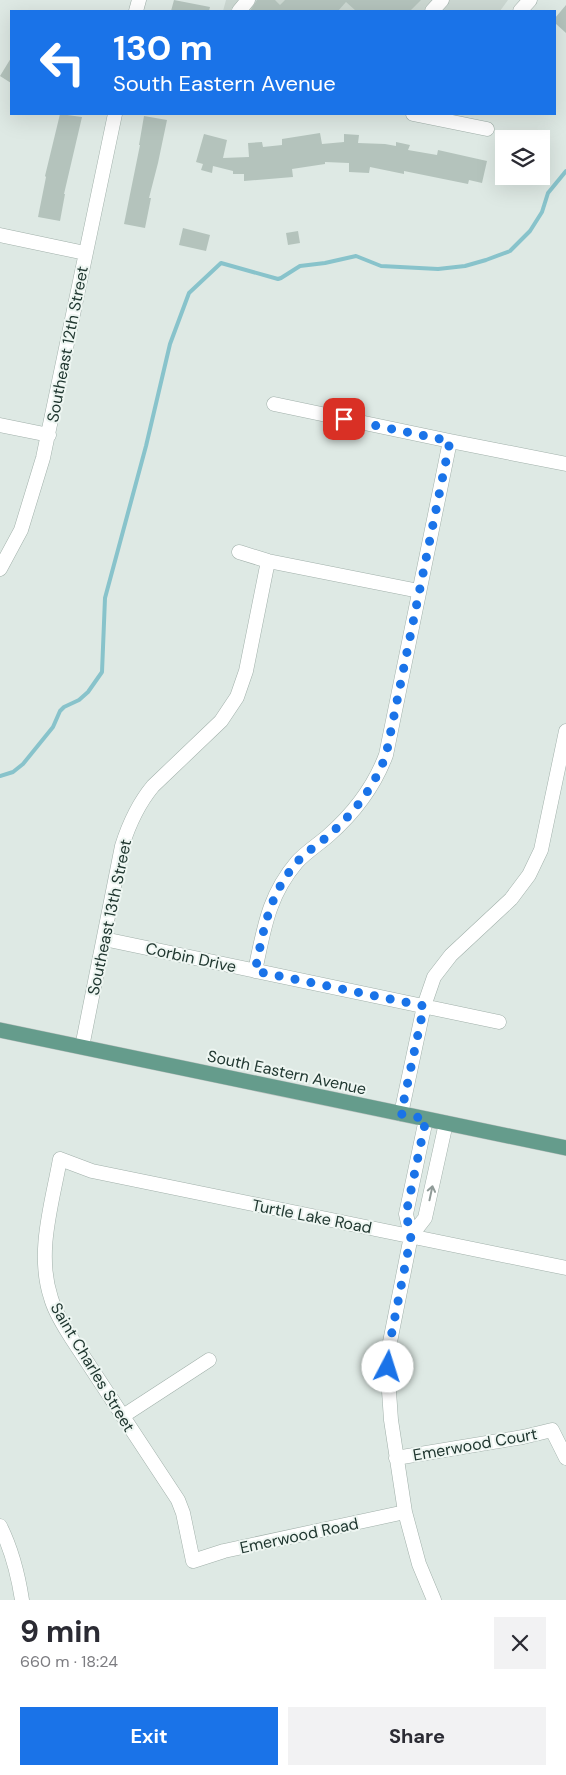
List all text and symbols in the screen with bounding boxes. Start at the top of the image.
text: 130 m [113,25,213,71]
icon: left [30,30,95,95]
text: South Eastern Avenue [113,69,336,98]
map controls [495,130,550,185]
button: layers [495,130,550,185]
street label: Southeast 12th Street [42,264,93,424]
pin [323,398,365,440]
icon: arrive [330,405,358,433]
street label: Southeast 13th Street [83,837,136,997]
street label: Corbin Drive [144,938,238,977]
street label: South Eastern Avenue [206,1045,368,1100]
one-way arrow [427,1185,436,1201]
street label: Turtle Lake Road [250,1195,374,1238]
street label: Saint Charles Street [46,1299,139,1436]
position arrow [361,1340,413,1392]
street label: Emerwood Court [411,1423,539,1466]
street label: Emerwood Road [238,1513,360,1558]
text: 9 min [20,1612,101,1651]
button: close [494,1617,546,1669]
text: 660 m · 18:24 [20,1651,118,1672]
button: Exit [20,1707,278,1765]
button: Share [288,1707,546,1765]

